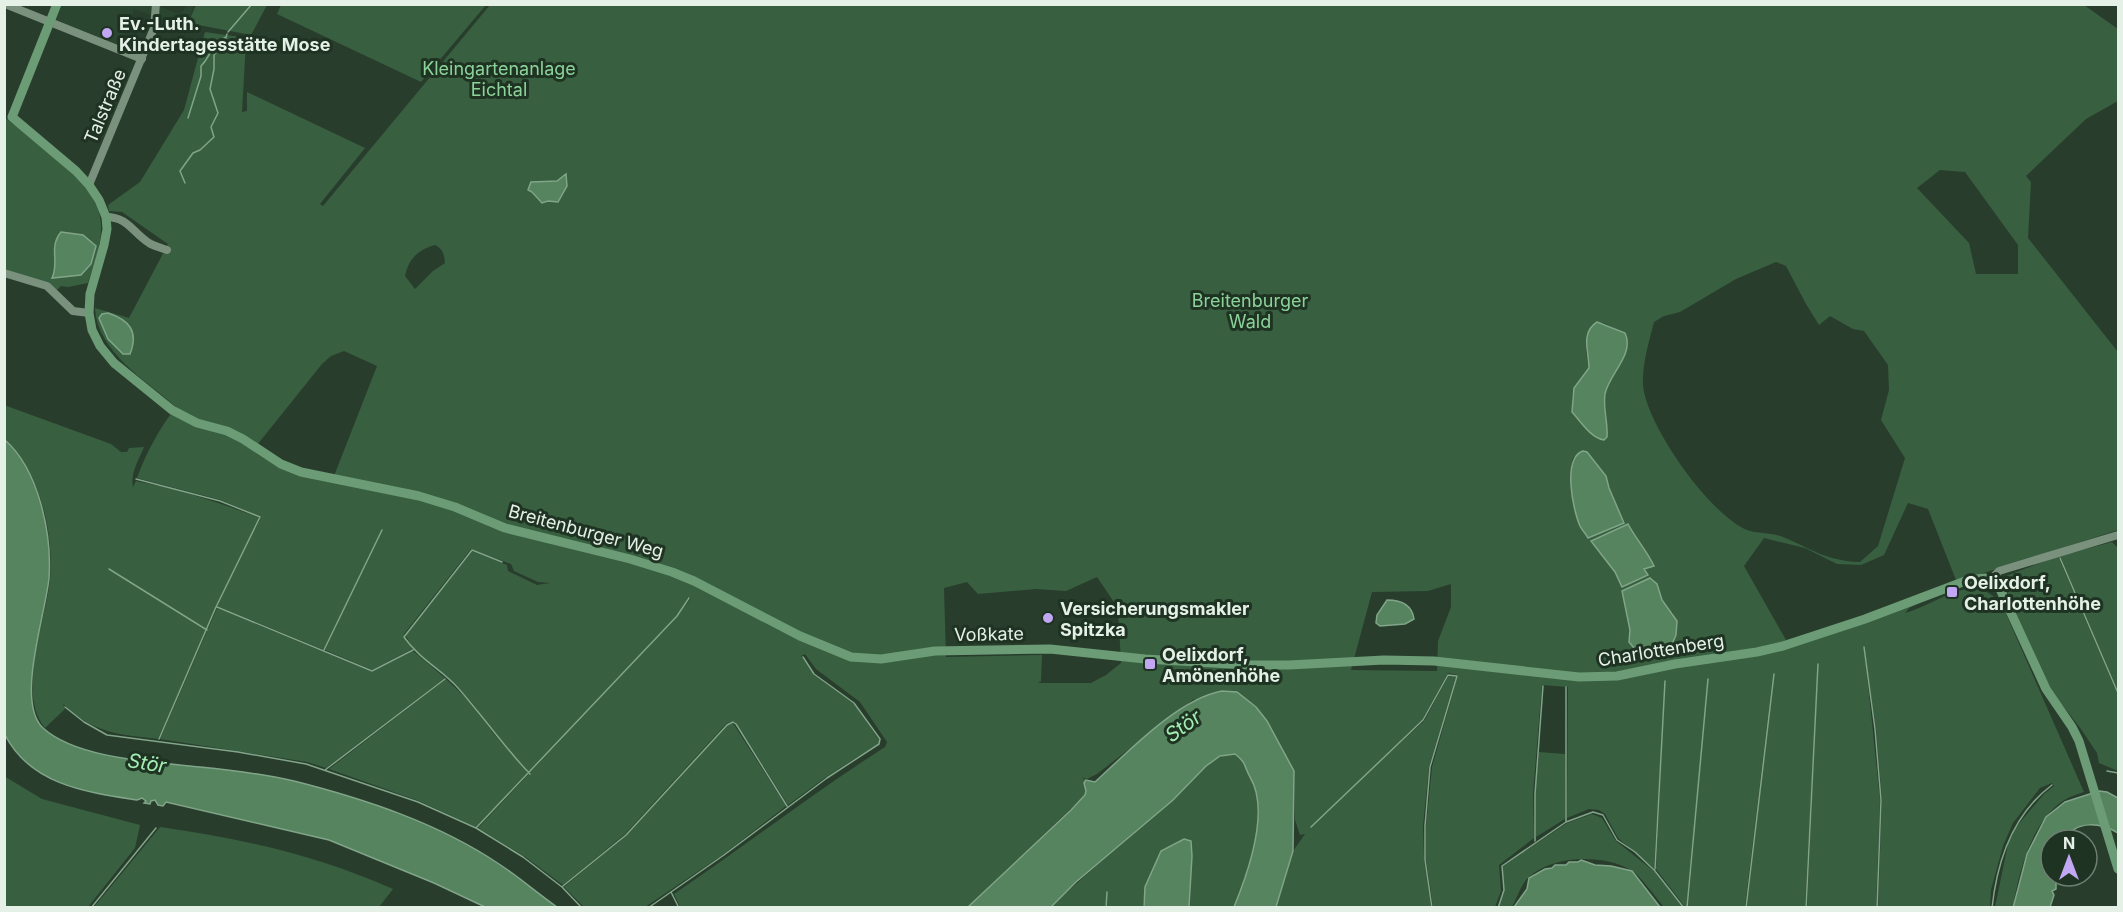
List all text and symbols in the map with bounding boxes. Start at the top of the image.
place label: Ev.-Luth. Kindertagesstätte Mose [119,13,331,55]
marker: Ev.-Luth. Kindertagesstätte Mose [100,26,114,40]
park label: Kleingartenanlage Eichtal [422,58,576,100]
street label: Talstraße [80,66,130,146]
park label: Breitenburger Wald [1192,290,1308,332]
street label: Breitenburger Weg [506,500,666,562]
place label: Oelixdorf, Charlottenhöhe [1964,572,2101,614]
marker: Oelixdorf, Charlottenhöhe [1945,585,1959,599]
place label: Versicherungsmakler Spitzka [1060,598,1249,640]
marker: Versicherungsmakler Spitzka [1041,611,1055,625]
street label: Voßkate [954,623,1024,645]
street label: Charlottenberg [1596,630,1726,670]
place label: Oelixdorf, Amönenhöhe [1162,644,1280,686]
marker: Oelixdorf, Amönenhöhe [1143,657,1157,671]
water label: Stör [1160,705,1206,747]
water label: Stör [126,748,168,778]
north arrow [2039,828,2099,888]
text: N [2063,833,2075,853]

